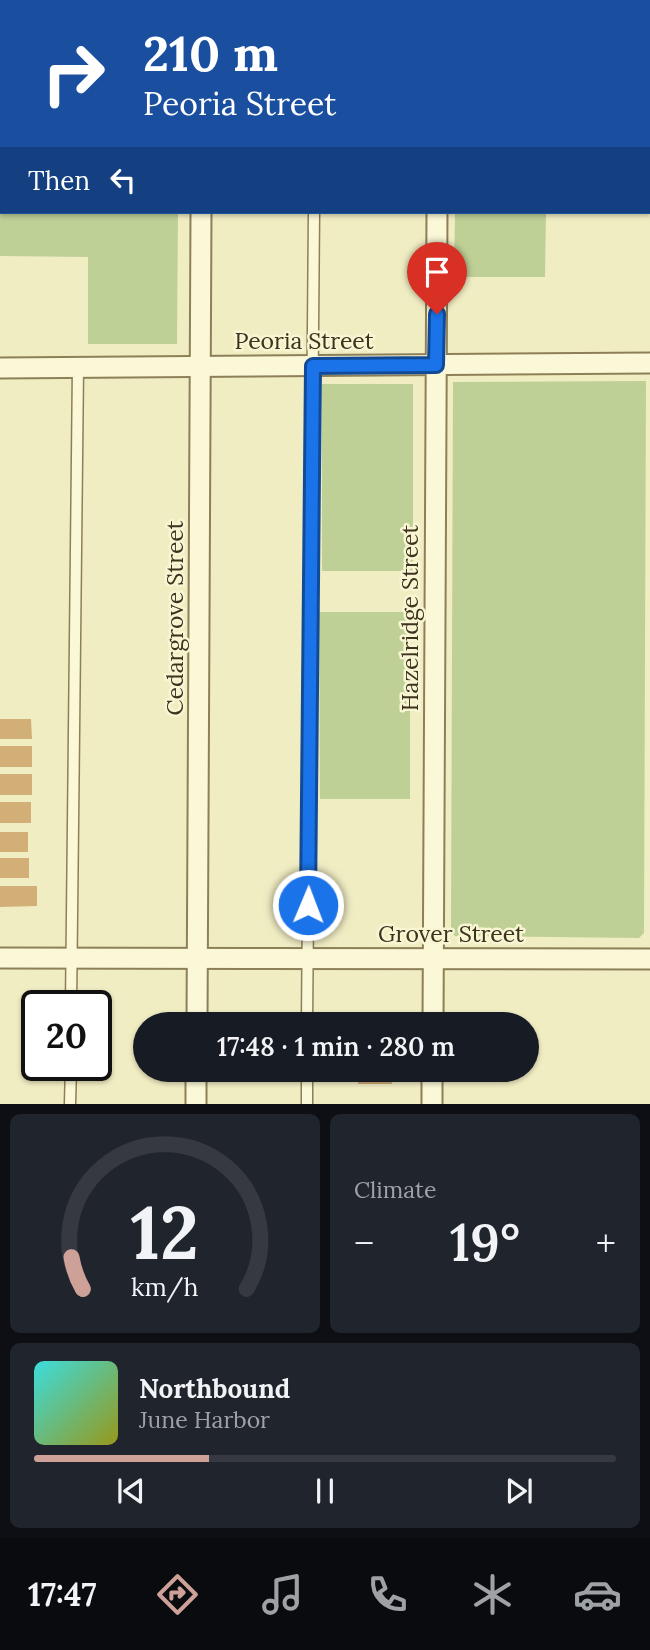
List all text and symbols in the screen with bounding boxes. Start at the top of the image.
text: 210 m [143,22,278,84]
icon: right [28,28,119,119]
text: Peoria Street [143,83,336,124]
icon: left [104,161,142,199]
text: Then [28,164,90,197]
pin [407,242,467,314]
icon: arrive [418,253,456,291]
street label: Peoria Street [234,326,374,355]
street label: Cedargrove Street [160,520,189,715]
street label: Hazelridge Street [395,525,424,711]
position arrow [271,868,345,942]
street label: Grover Street [378,919,524,948]
speed limit sign: 20 [21,990,112,1081]
text: 17:48 · 1 min · 280 m [217,1030,455,1063]
text: Climate [354,1175,436,1204]
text: 12 [131,1187,199,1280]
text: 19° [450,1209,520,1275]
text: − [354,1219,374,1267]
text: + [596,1219,616,1267]
text: km/h [131,1271,199,1303]
text: Northbound [139,1372,290,1405]
text: June Harbor [139,1405,270,1434]
icon: previous [112,1472,150,1510]
icon: pause [306,1472,344,1510]
icon: next [500,1472,538,1510]
icon: directions [153,1570,202,1619]
icon: music [258,1570,307,1619]
icon: phone [363,1570,412,1619]
icon: climate [468,1570,517,1619]
icon: car [573,1570,622,1619]
text: 17:47 [28,1574,97,1615]

